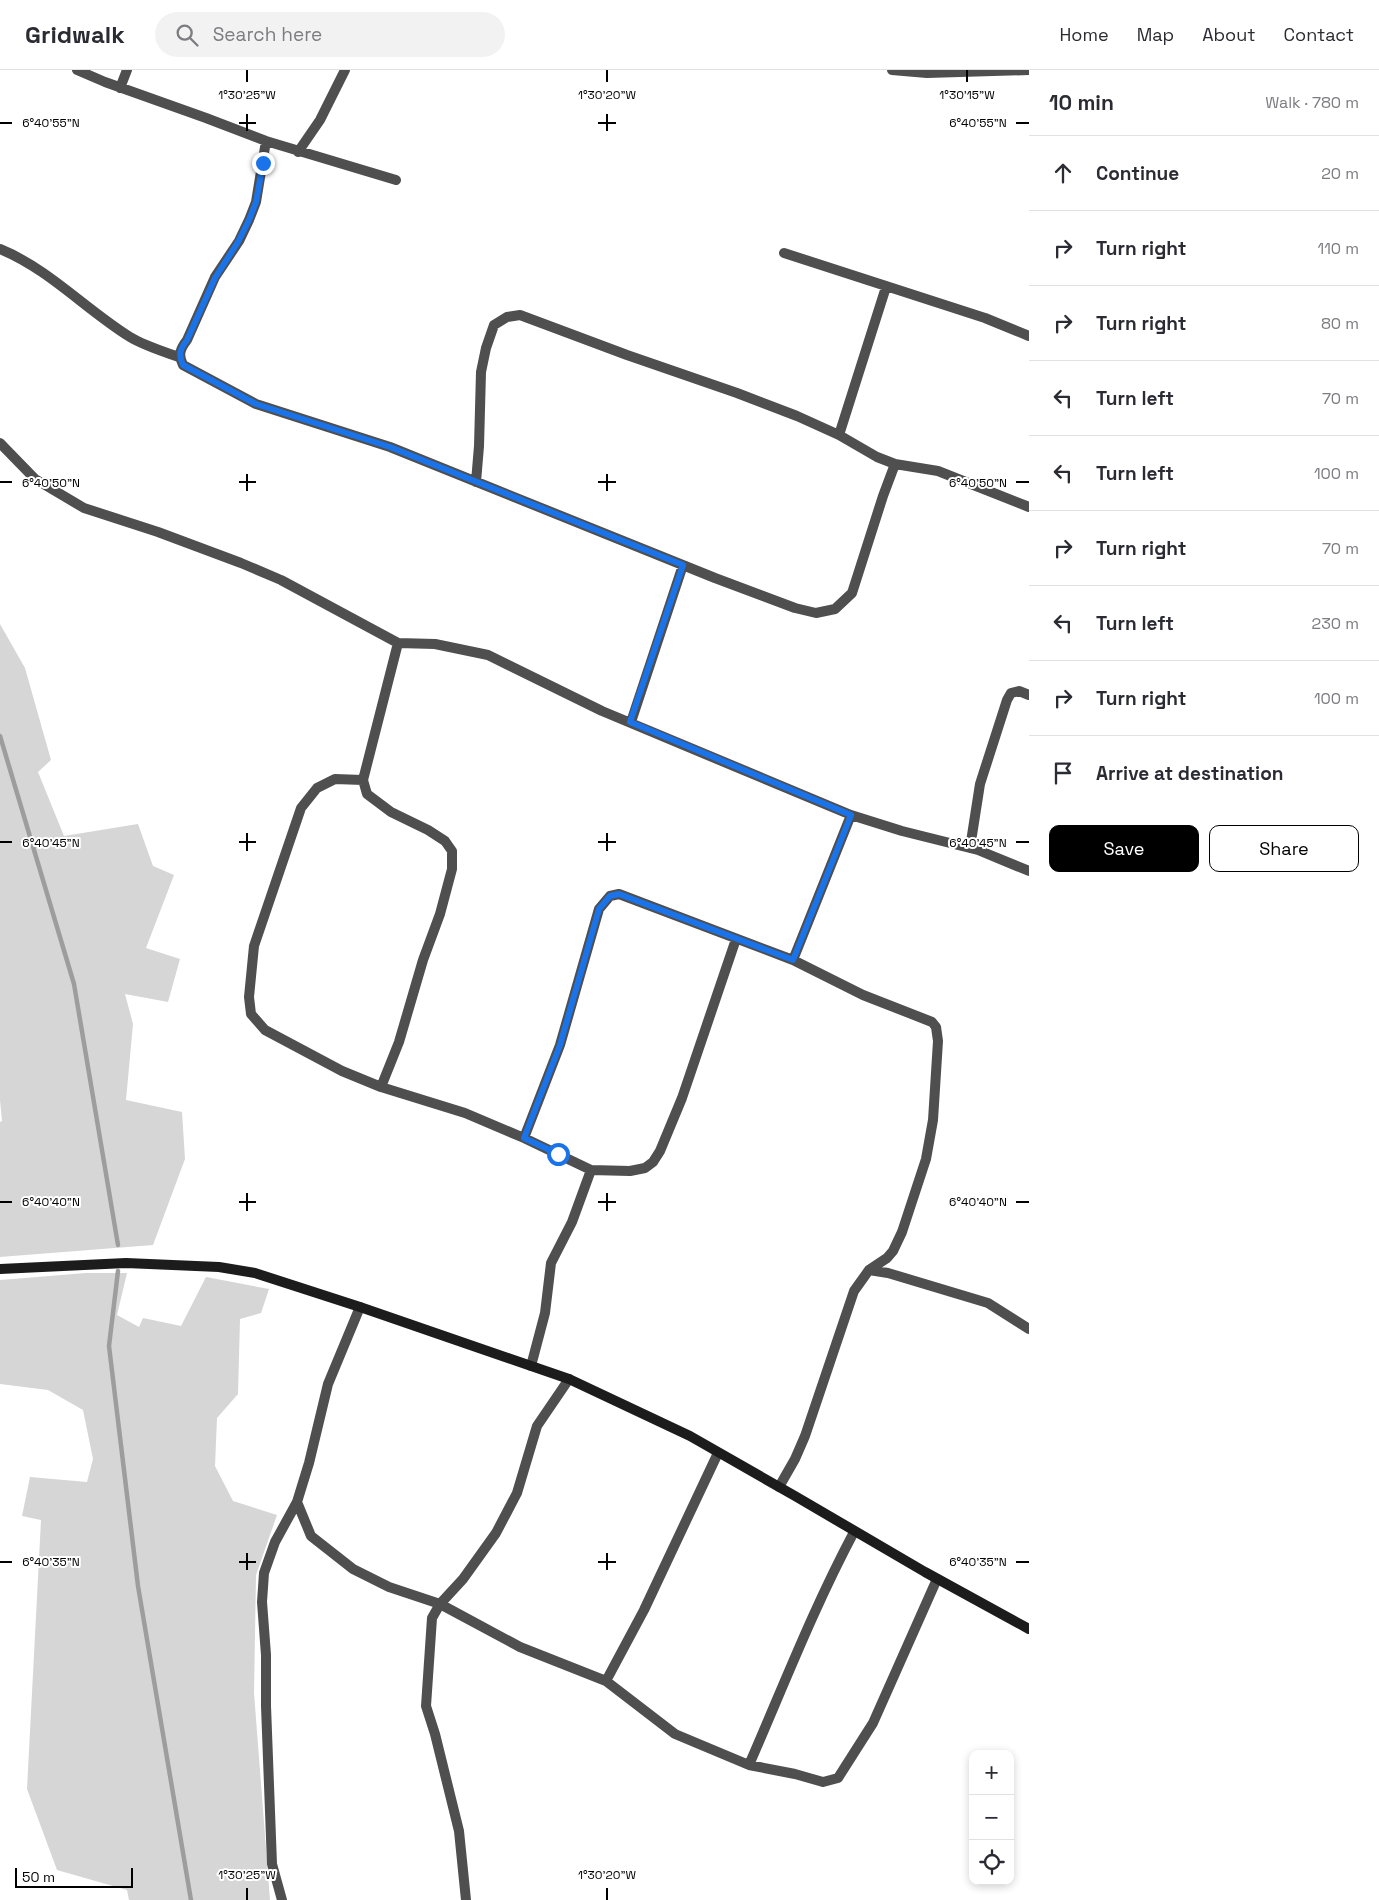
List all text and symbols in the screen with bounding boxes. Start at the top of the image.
search box [155,12,505,57]
text: Gridwalk [25,19,125,50]
icon: search [173,21,201,49]
text: Search here [213,22,322,47]
text: Home [1060,23,1109,46]
text: Map [1137,23,1174,46]
text: About [1202,23,1256,46]
text: Contact [1284,23,1354,46]
text: 1°30'25"W [218,87,276,103]
text: 1°30'20"W [578,87,637,103]
text: 1°30'15"W [939,87,995,103]
text: 10 min [1049,89,1114,116]
text: Walk · 780 m [1265,92,1359,113]
text: 6°40'55"N [22,115,80,131]
text: 6°40'55"N [949,115,1007,131]
route end [252,152,275,175]
icon: ahead [1049,159,1077,187]
text: Continue [1096,161,1179,186]
text: 20 m [1321,163,1359,184]
icon: right [1049,234,1077,262]
text: Turn right [1096,236,1186,261]
text: 110 m [1317,238,1359,259]
icon: right [1049,309,1077,337]
text: Turn right [1096,311,1186,336]
text: 80 m [1321,313,1359,334]
icon: left [1049,384,1077,412]
text: Turn left [1096,386,1174,411]
text: 70 m [1322,388,1359,409]
icon: left [1049,459,1077,487]
text: Turn left [1096,461,1174,486]
text: 100 m [1314,463,1359,484]
text: 6°40'50"N [22,475,80,491]
text: 6°40'50"N [949,475,1007,491]
icon: right [1049,534,1077,562]
text: Turn right [1096,536,1186,561]
text: 70 m [1322,538,1359,559]
icon: left [1049,609,1077,637]
text: Turn left [1096,611,1174,636]
text: 230 m [1312,613,1359,634]
icon: right [1049,684,1077,712]
text: Turn right [1096,686,1186,711]
text: 100 m [1314,688,1359,709]
icon: arrive [1049,759,1077,787]
text: Arrive at destination [1096,761,1284,786]
button: Save [1049,825,1199,872]
button: Share [1209,825,1359,872]
text: 6°40'45"N [22,835,80,851]
text: 6°40'45"N [949,835,1007,851]
route start [547,1143,570,1166]
text: 6°40'40"N [22,1194,80,1210]
text: 6°40'40"N [949,1194,1007,1210]
text: 6°40'35"N [22,1554,80,1570]
text: 6°40'35"N [949,1554,1007,1570]
map controls [969,1750,1014,1885]
button: + [969,1750,1014,1795]
button: − [969,1795,1014,1840]
button: locate [969,1840,1014,1885]
scale bar [15,1865,132,1888]
text: 1°30'25"W [218,1867,276,1883]
text: 1°30'20"W [578,1867,637,1883]
text: 50 m [22,1868,55,1886]

